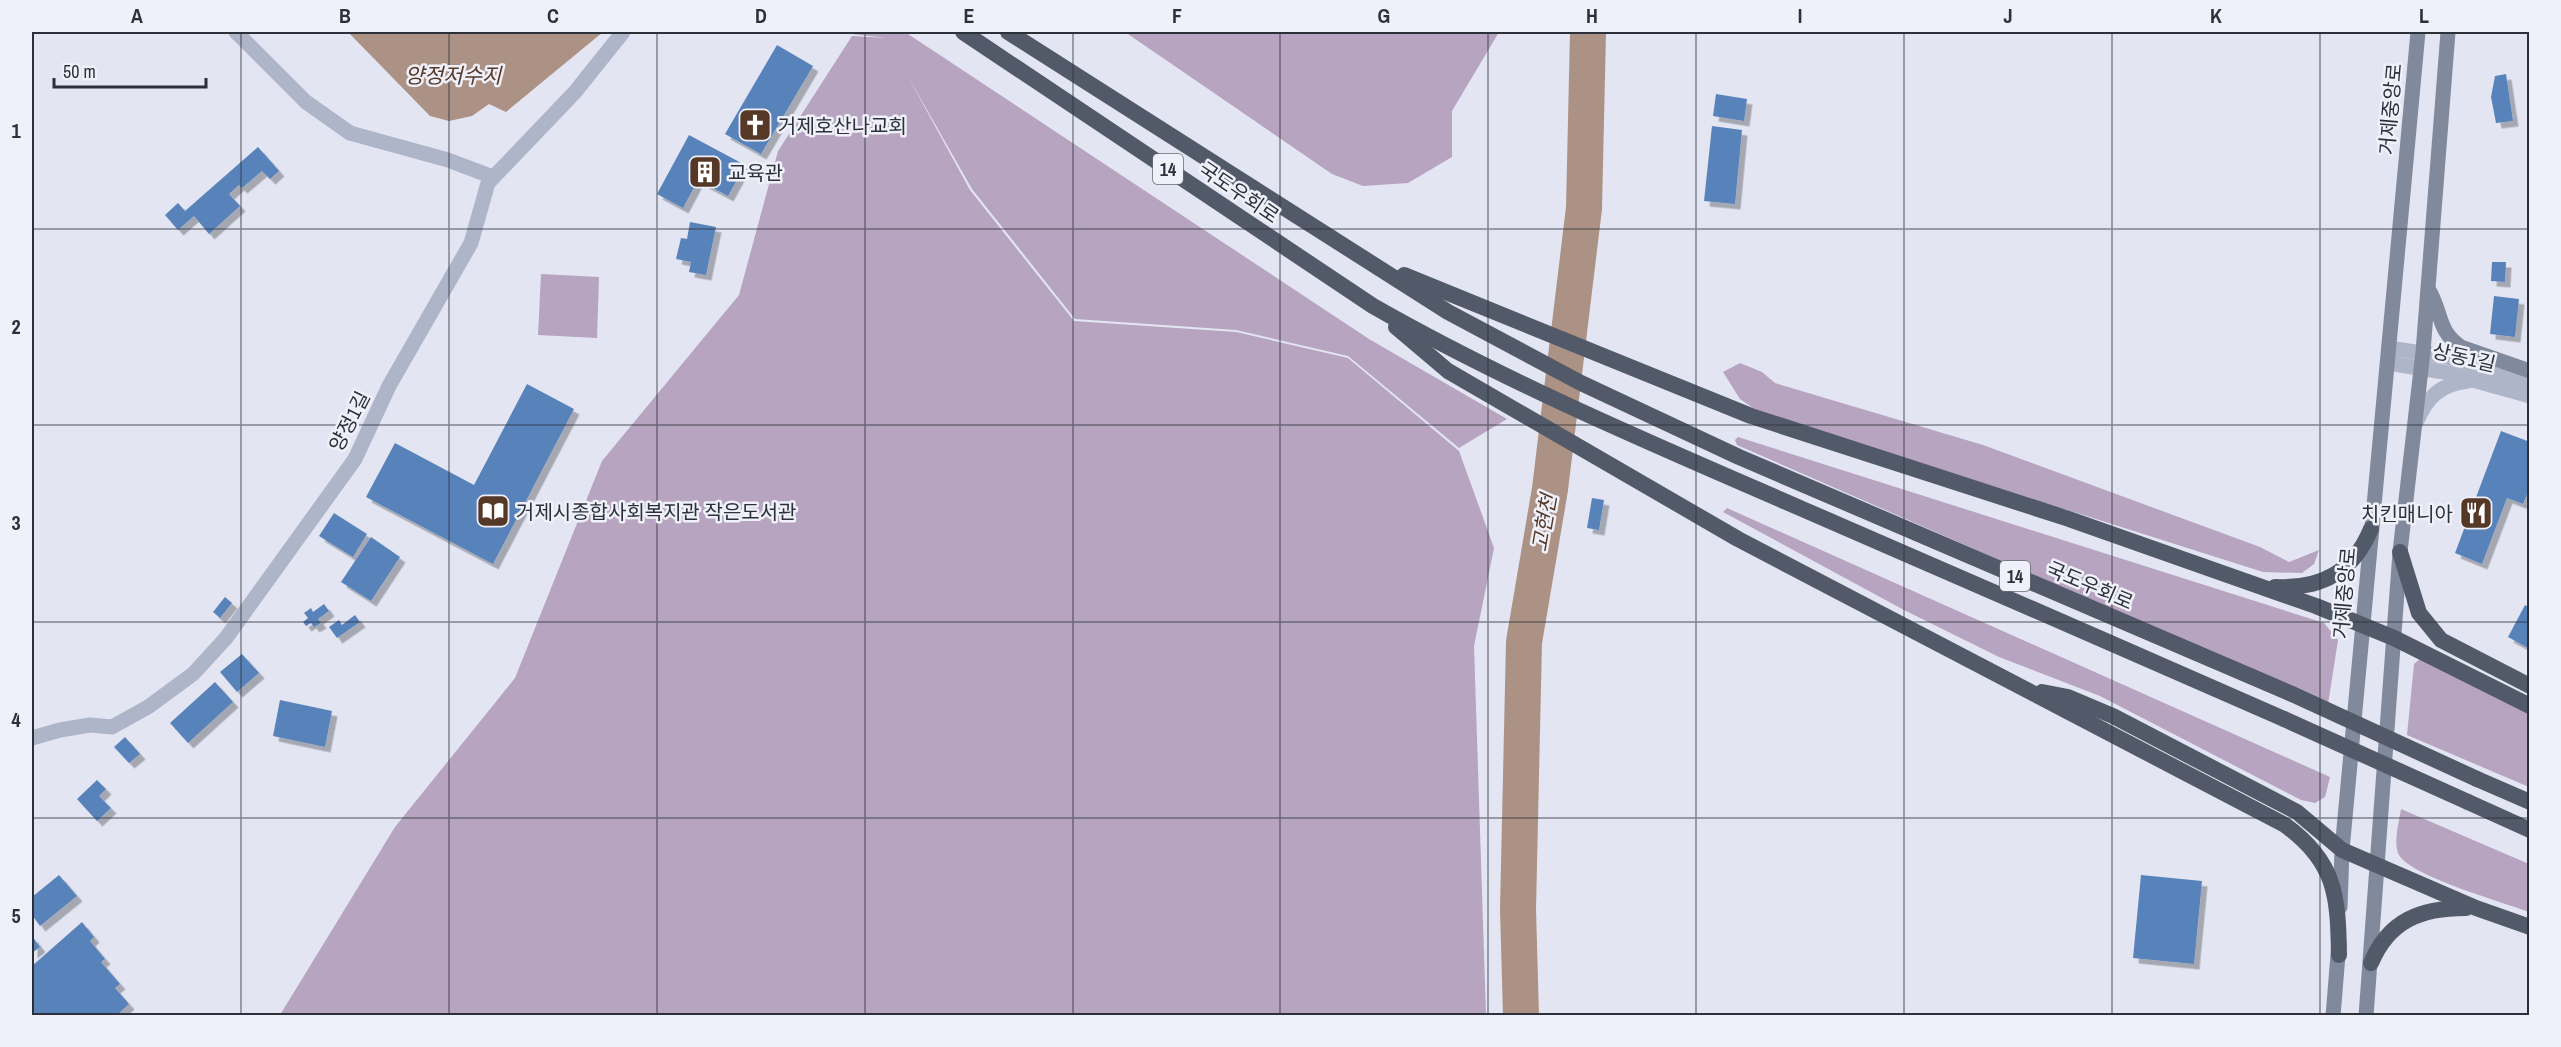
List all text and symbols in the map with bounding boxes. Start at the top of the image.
text: A [131,2,143,29]
text: B [339,2,351,29]
text: C [547,2,559,29]
text: D [755,2,767,29]
text: E [964,2,975,29]
text: F [1172,2,1182,29]
text: G [1378,2,1390,29]
text: H [1586,2,1598,29]
text: I [1798,2,1802,29]
text: J [2003,2,2013,29]
text: K [2210,2,2222,29]
text: L [2419,2,2429,29]
scale bar [54,51,206,89]
text: 50 m [63,59,96,84]
water label: 양정저수지 [405,61,503,90]
street label: 거제중앙로 [2373,62,2407,156]
church icon: 거제호산나교회 [737,107,773,143]
place label: 거제호산나교회 [778,112,907,139]
text: 1 [11,117,21,144]
building icon: 교육관 [687,154,723,190]
road number: 14 [1153,154,1183,184]
street label: 국도우회로 [1193,155,1285,229]
place label: 교육관 [728,159,783,186]
text: 2 [11,313,21,340]
street label: 상동1길 [2430,337,2498,377]
street label: 양정1길 [322,386,376,456]
water label: 고현천 [1525,489,1564,554]
library icon: 거제시종합사회복지관 작은도서관 [475,493,511,529]
restaurant icon: 치킨매니아 [2458,495,2494,531]
place label: 거제시종합사회복지관 작은도서관 [516,498,797,525]
place label: 치킨매니아 [2361,500,2453,527]
text: 3 [11,509,21,536]
street label: 거제중앙로 [2327,546,2361,640]
street label: 국도우회로 [2042,555,2138,615]
road number: 14 [2000,561,2030,591]
text: 4 [11,706,21,733]
text: 5 [11,902,21,929]

